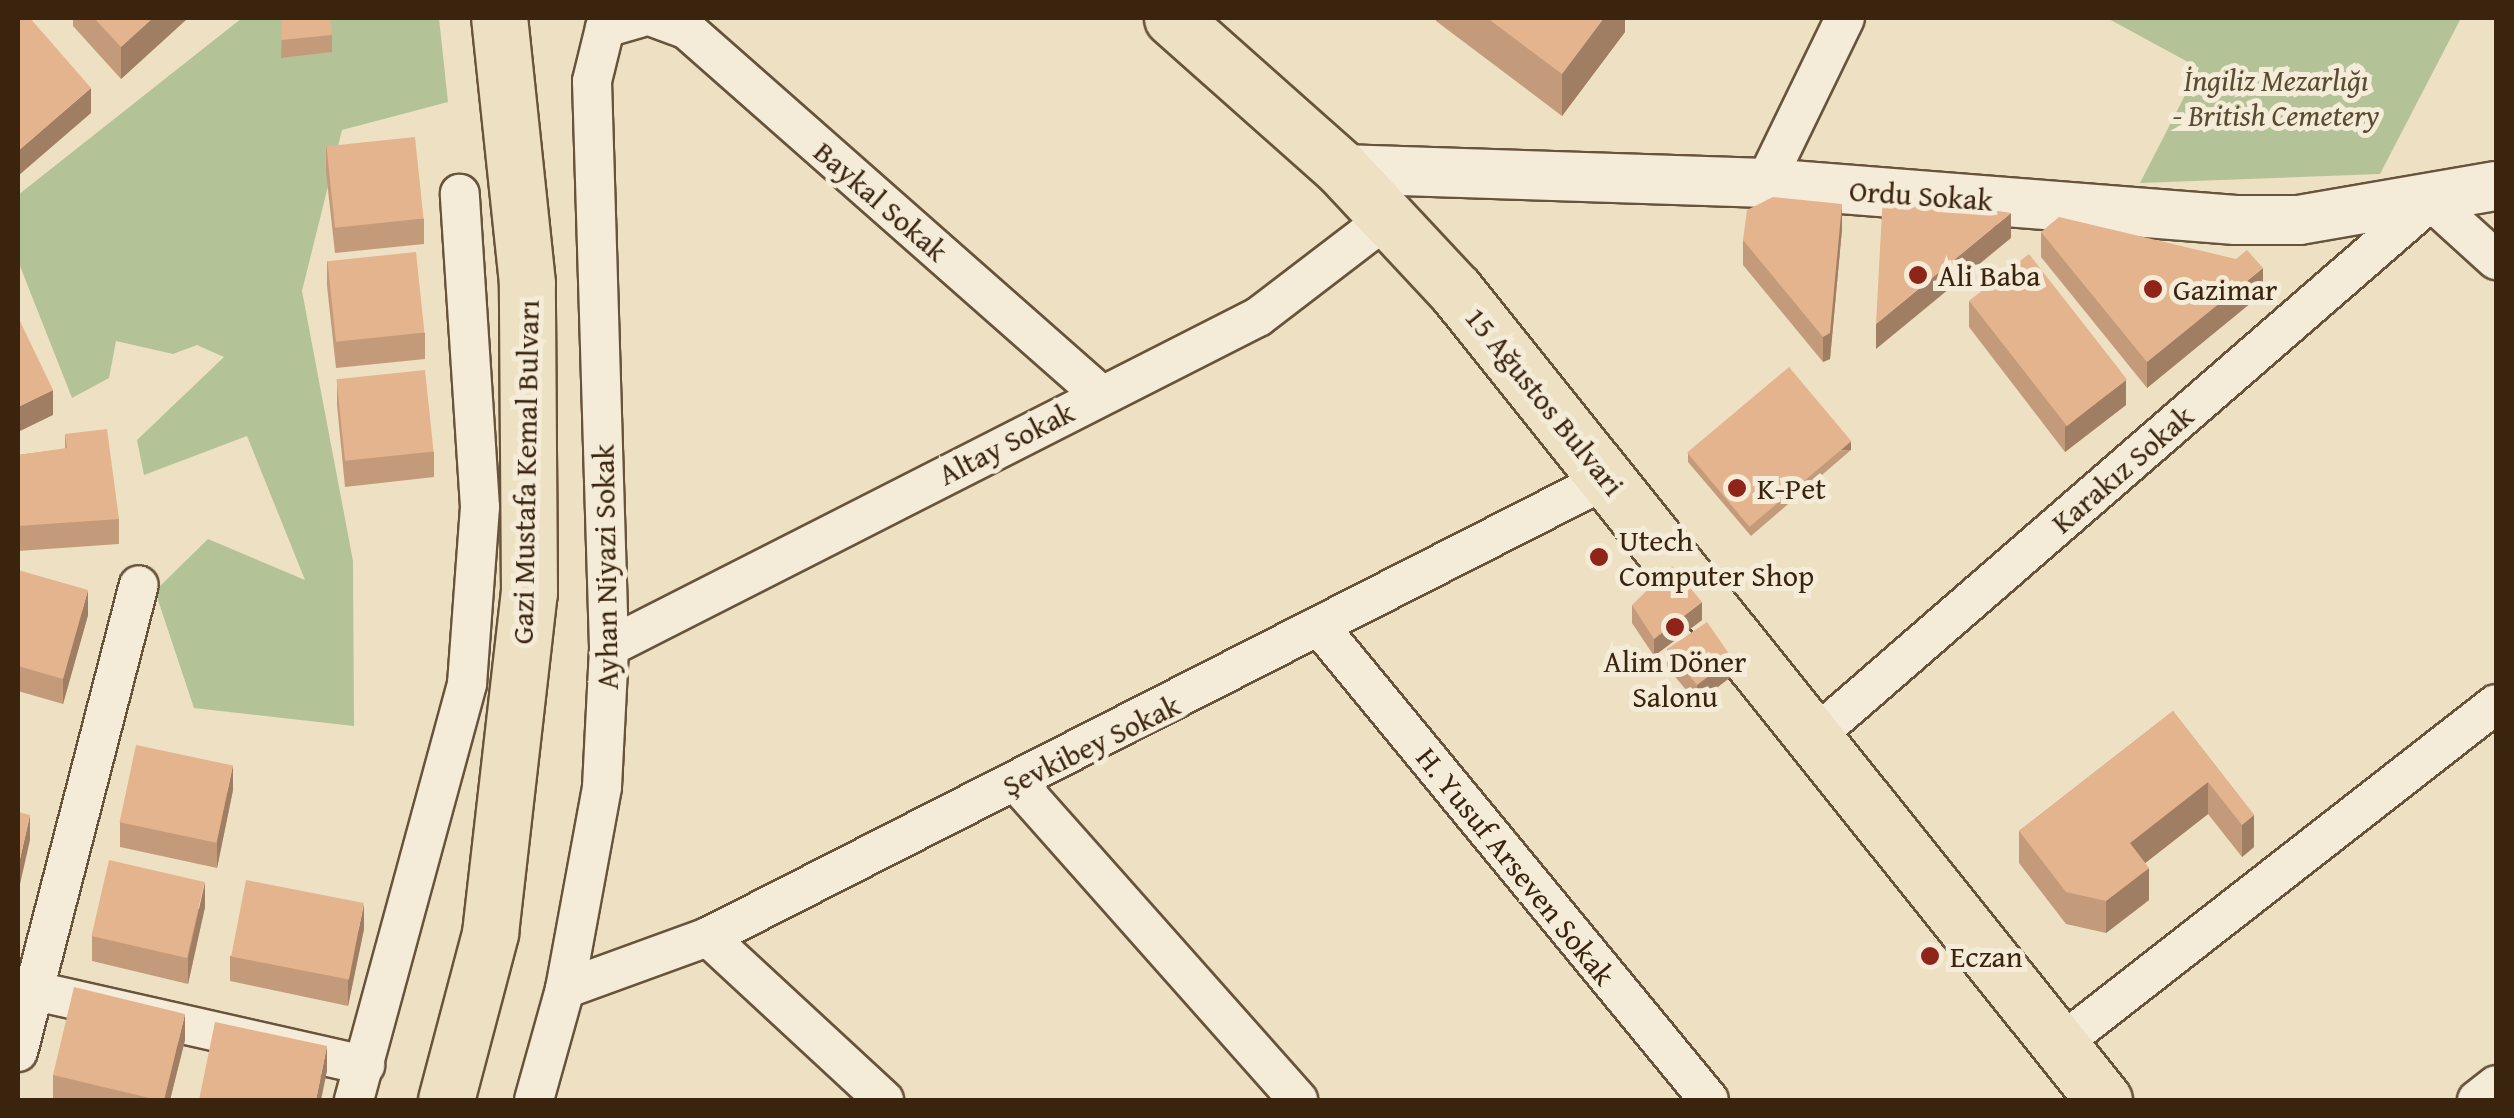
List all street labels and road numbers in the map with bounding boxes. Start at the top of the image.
street label: Baykal Sokak [807,133,955,269]
street label: Ordu Sokak [1848,172,1994,218]
street label: Gazi Mustafa Kemal Bulvarı [504,299,546,645]
street label: 15 Ağustos Bulvari [1458,299,1632,503]
street label: Altay Sokak [932,393,1080,493]
street label: Karakız Sokak [2044,398,2200,540]
street label: Ayhan Niyazi Sokak [585,444,625,690]
street label: Şevkibey Sokak [996,687,1186,803]
street label: H. Yusuf Arseven Sokak [1409,740,1623,992]

